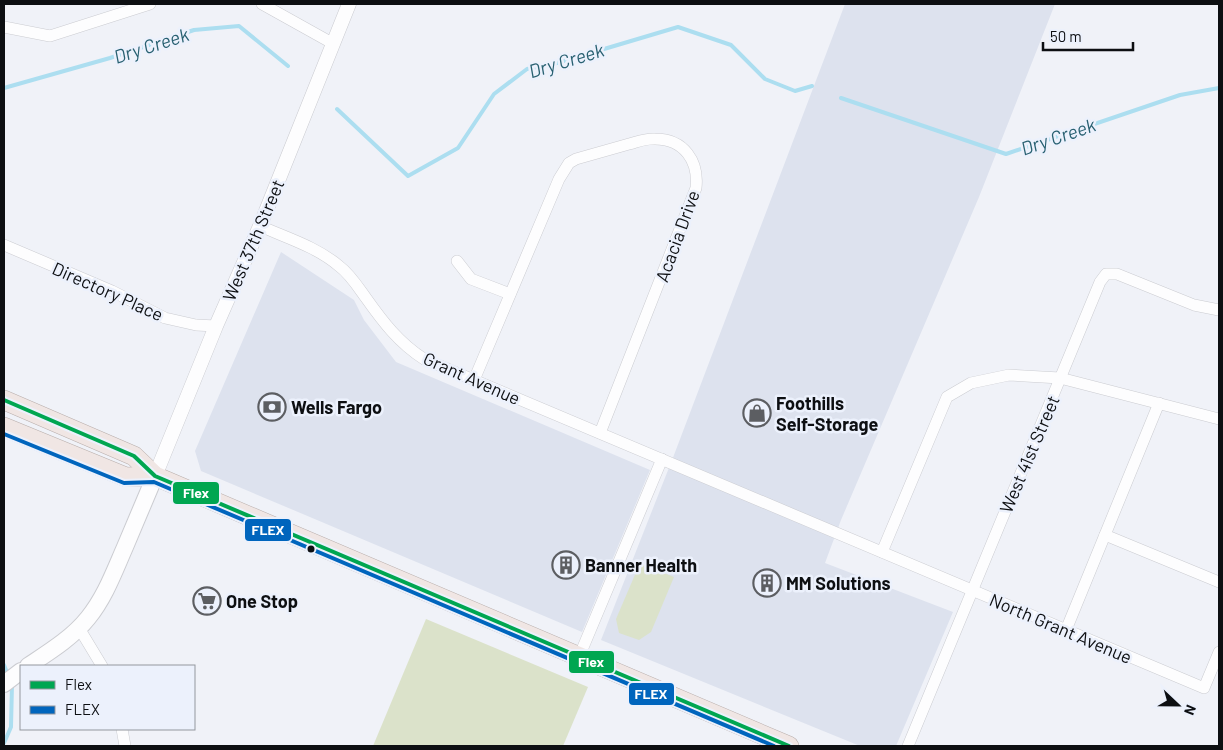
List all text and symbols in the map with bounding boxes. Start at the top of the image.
scale bar [1043,20,1133,52]
water label: Dry Creek [111,22,192,68]
text: 50 m [1050,27,1082,45]
water label: Dry Creek [526,37,607,82]
water label: Dry Creek [1018,112,1099,159]
street label: West 37th Street [217,176,289,304]
street label: Acacia Drive [650,187,704,285]
street label: Directory Place [49,257,167,325]
street label: Grant Avenue [420,347,524,409]
bank icon: Wells Fargo [257,392,287,422]
place label: Foothills Self-Storage [776,392,878,435]
street label: West 41st Street [994,392,1064,516]
place label: Wells Fargo [291,396,382,418]
shop icon: Foothills Self-Storage [742,398,772,428]
line badge: Flex [172,481,220,505]
text: Flex [183,484,210,501]
line badge: FLEX [244,518,292,542]
text: FLEX [252,521,285,538]
unlabelled marker [306,544,316,554]
building icon: Banner Health [551,550,581,580]
place label: Banner Health [585,554,697,576]
building icon: MM Solutions [752,568,782,598]
place label: MM Solutions [786,572,891,594]
supermarket icon: One Stop [192,586,222,616]
street label: North Grant Avenue [987,588,1135,668]
place label: One Stop [226,590,298,612]
line badge: Flex [568,650,615,674]
text: Flex [578,653,605,670]
legend [20,665,195,730]
text: Flex [65,675,92,693]
north arrow [1153,680,1203,730]
line badge: FLEX [628,682,675,706]
text: FLEX [635,685,668,702]
text: FLEX [65,700,100,718]
text: N [1181,703,1200,718]

